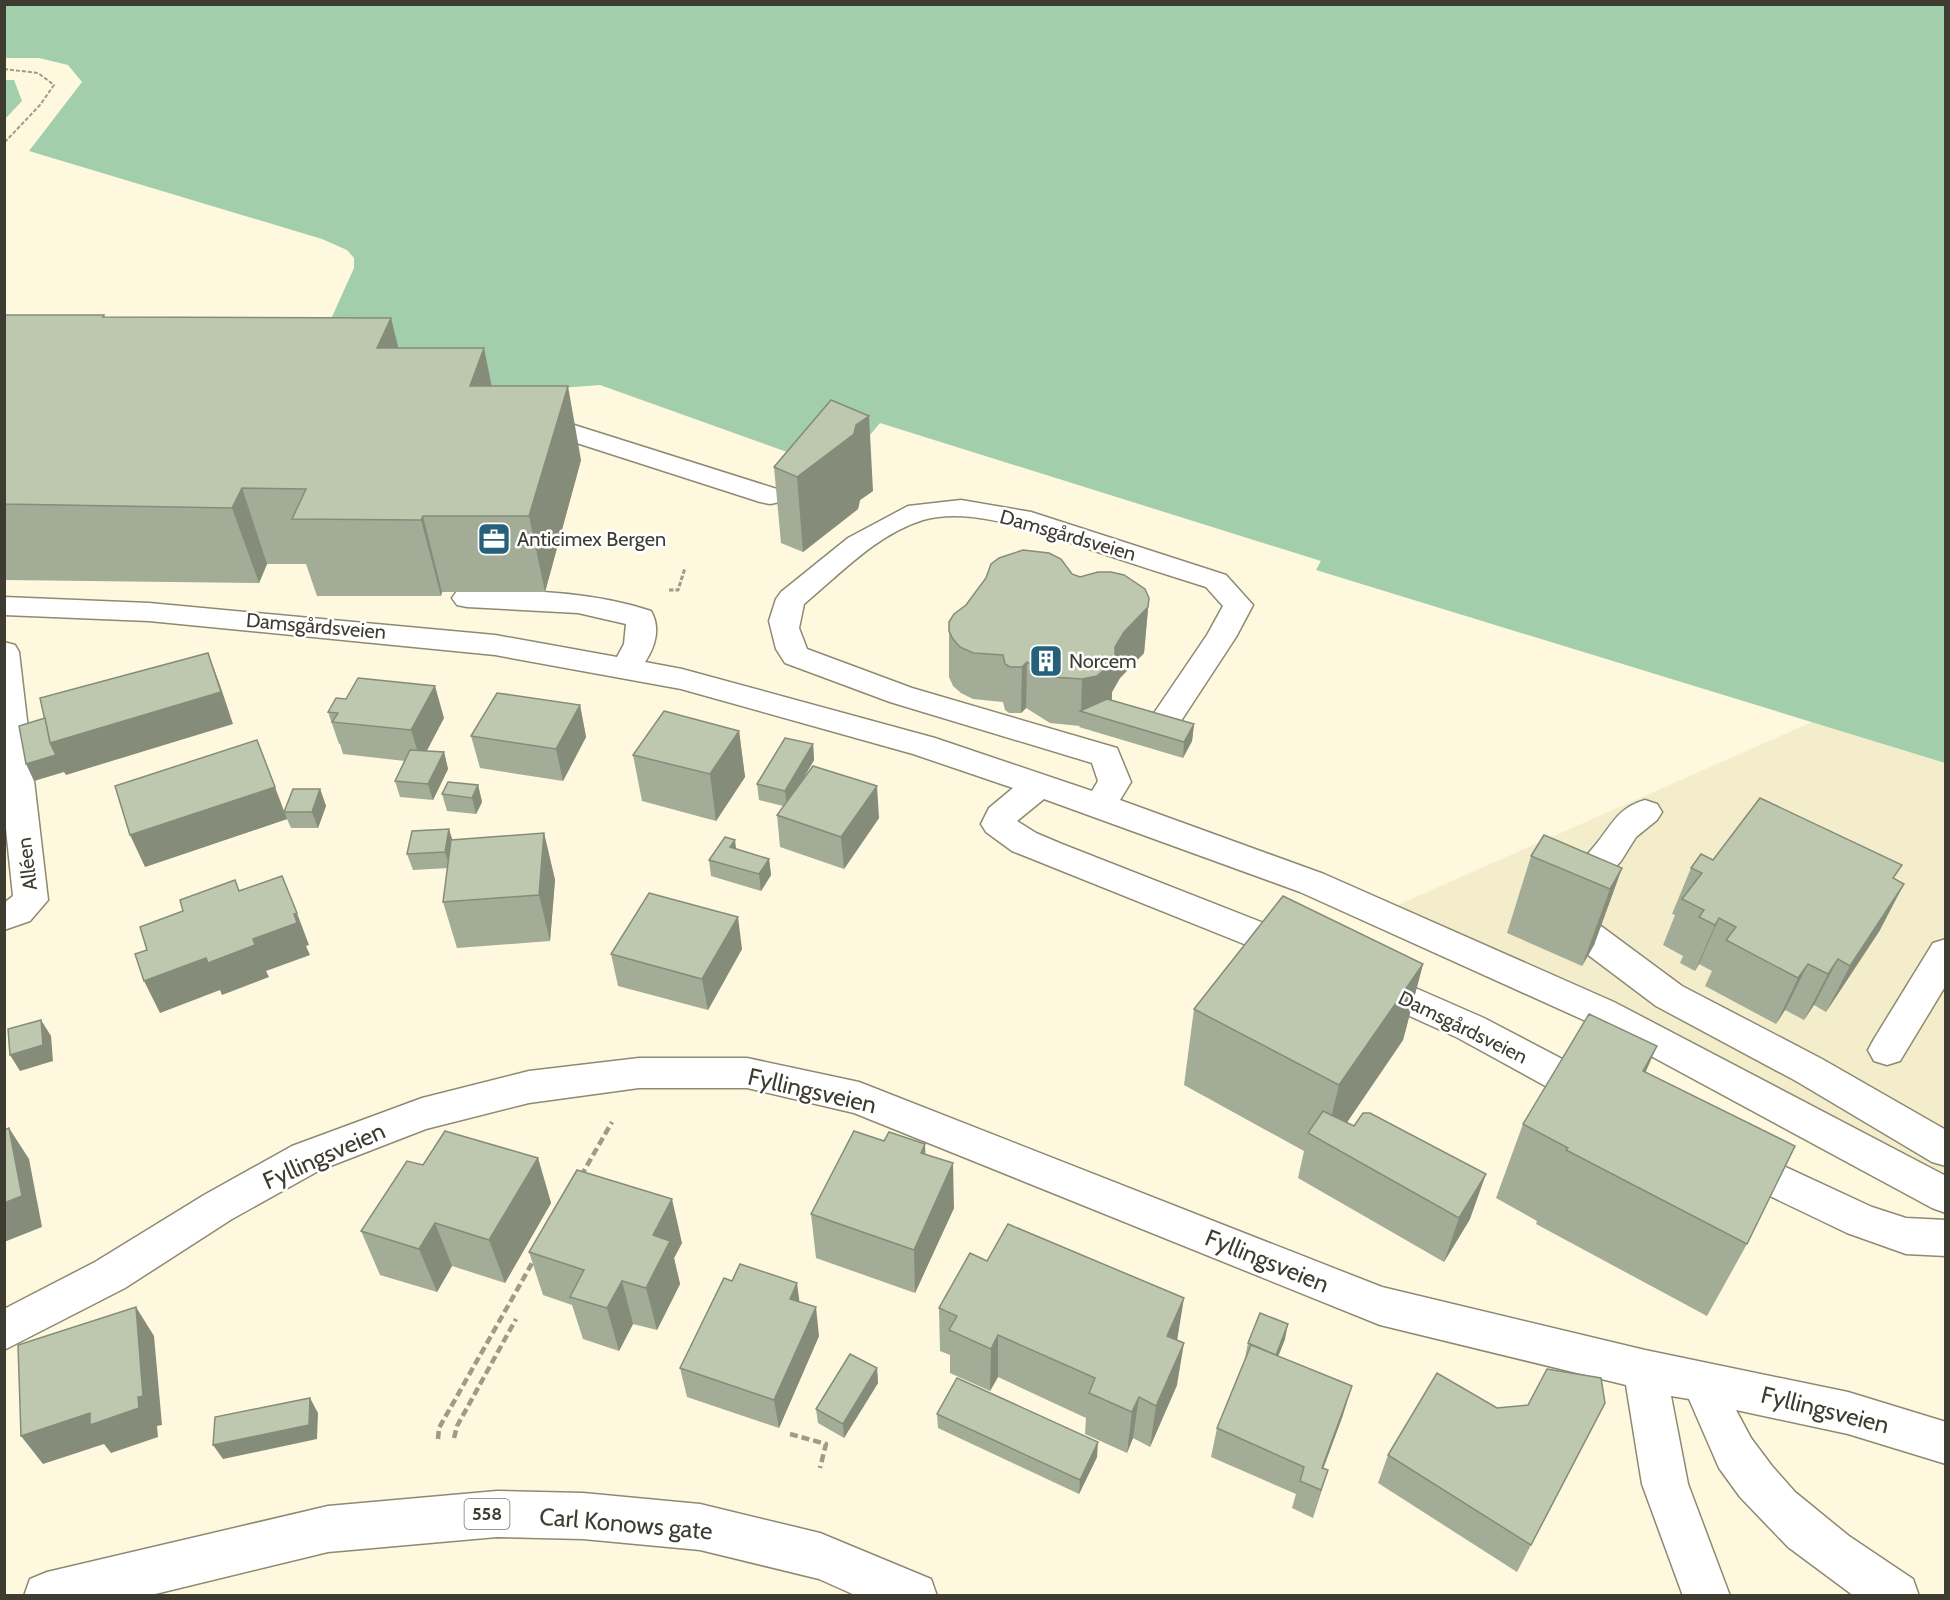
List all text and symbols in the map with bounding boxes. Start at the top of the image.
street label: Damsgårdsveien [997,504,1139,566]
office icon: Anticimex Bergen [476,521,512,557]
place label: Anticimex Bergen [517,527,666,551]
street label: Damsgårdsveien [245,608,387,644]
building icon: Norcem [1028,643,1064,679]
place label: Norcem [1069,649,1137,673]
street label: Alléen [12,836,42,892]
street label: Damsgårdsveien [1395,985,1531,1069]
street label: Fyllingsveien [745,1062,879,1119]
street label: Fyllingsveien [258,1116,389,1195]
street label: Fyllingsveien [1201,1223,1333,1298]
street label: Fyllingsveien [1758,1380,1892,1439]
road number: 558 [464,1499,510,1529]
street label: Carl Konows gate [538,1501,714,1546]

